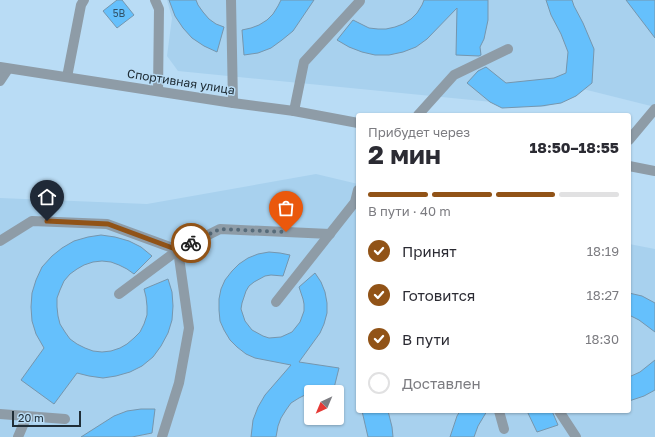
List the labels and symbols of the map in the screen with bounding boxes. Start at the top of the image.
house number: 5В [113,7,126,19]
street label: Спортивная улица [126,66,236,97]
pin [30,180,64,221]
pin [269,191,303,232]
courier [171,223,211,263]
north arrow [304,385,344,425]
scale bar [12,409,81,428]

